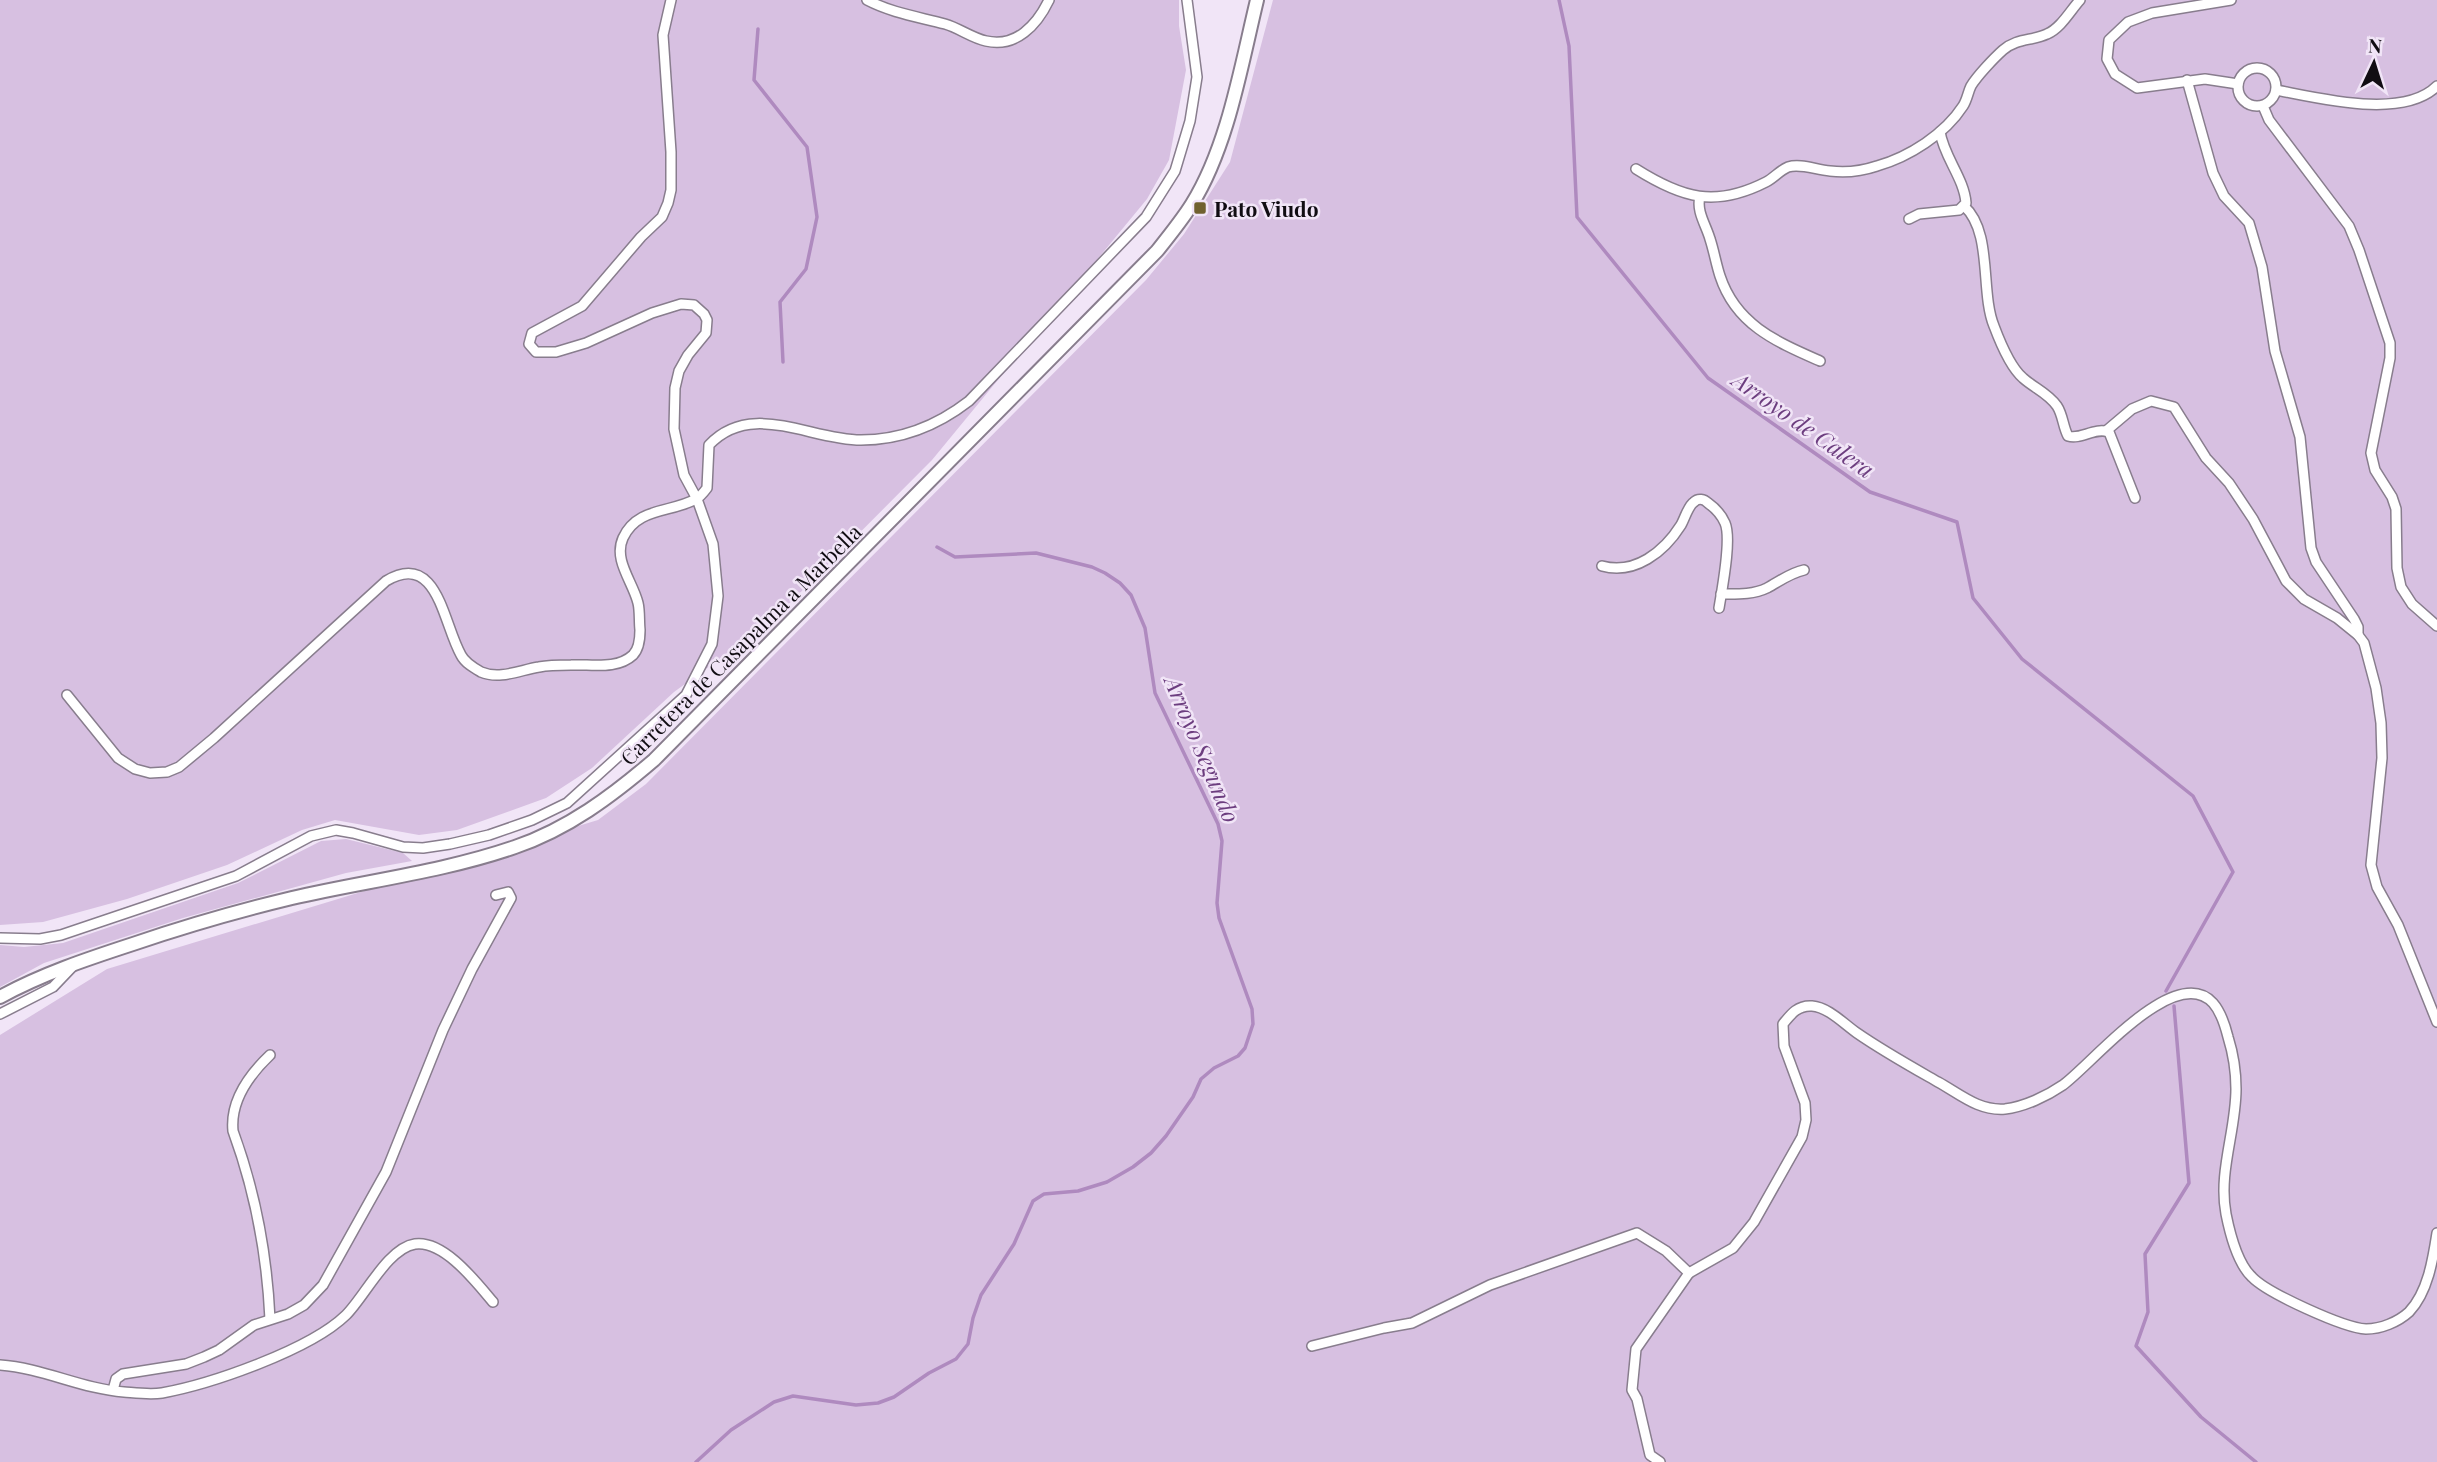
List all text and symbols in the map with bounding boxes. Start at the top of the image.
north arrow [2339,28,2409,98]
text: N [2368,32,2383,59]
place label: Pato Viudo [1214,194,1319,222]
marker: Pato Viudo [1192,200,1208,216]
water label: Arroyo de Calera [1725,363,1881,484]
street label: Carretera de Casapalma a Marbella [613,517,867,771]
water label: Arroyo Segundo [1157,669,1248,827]

